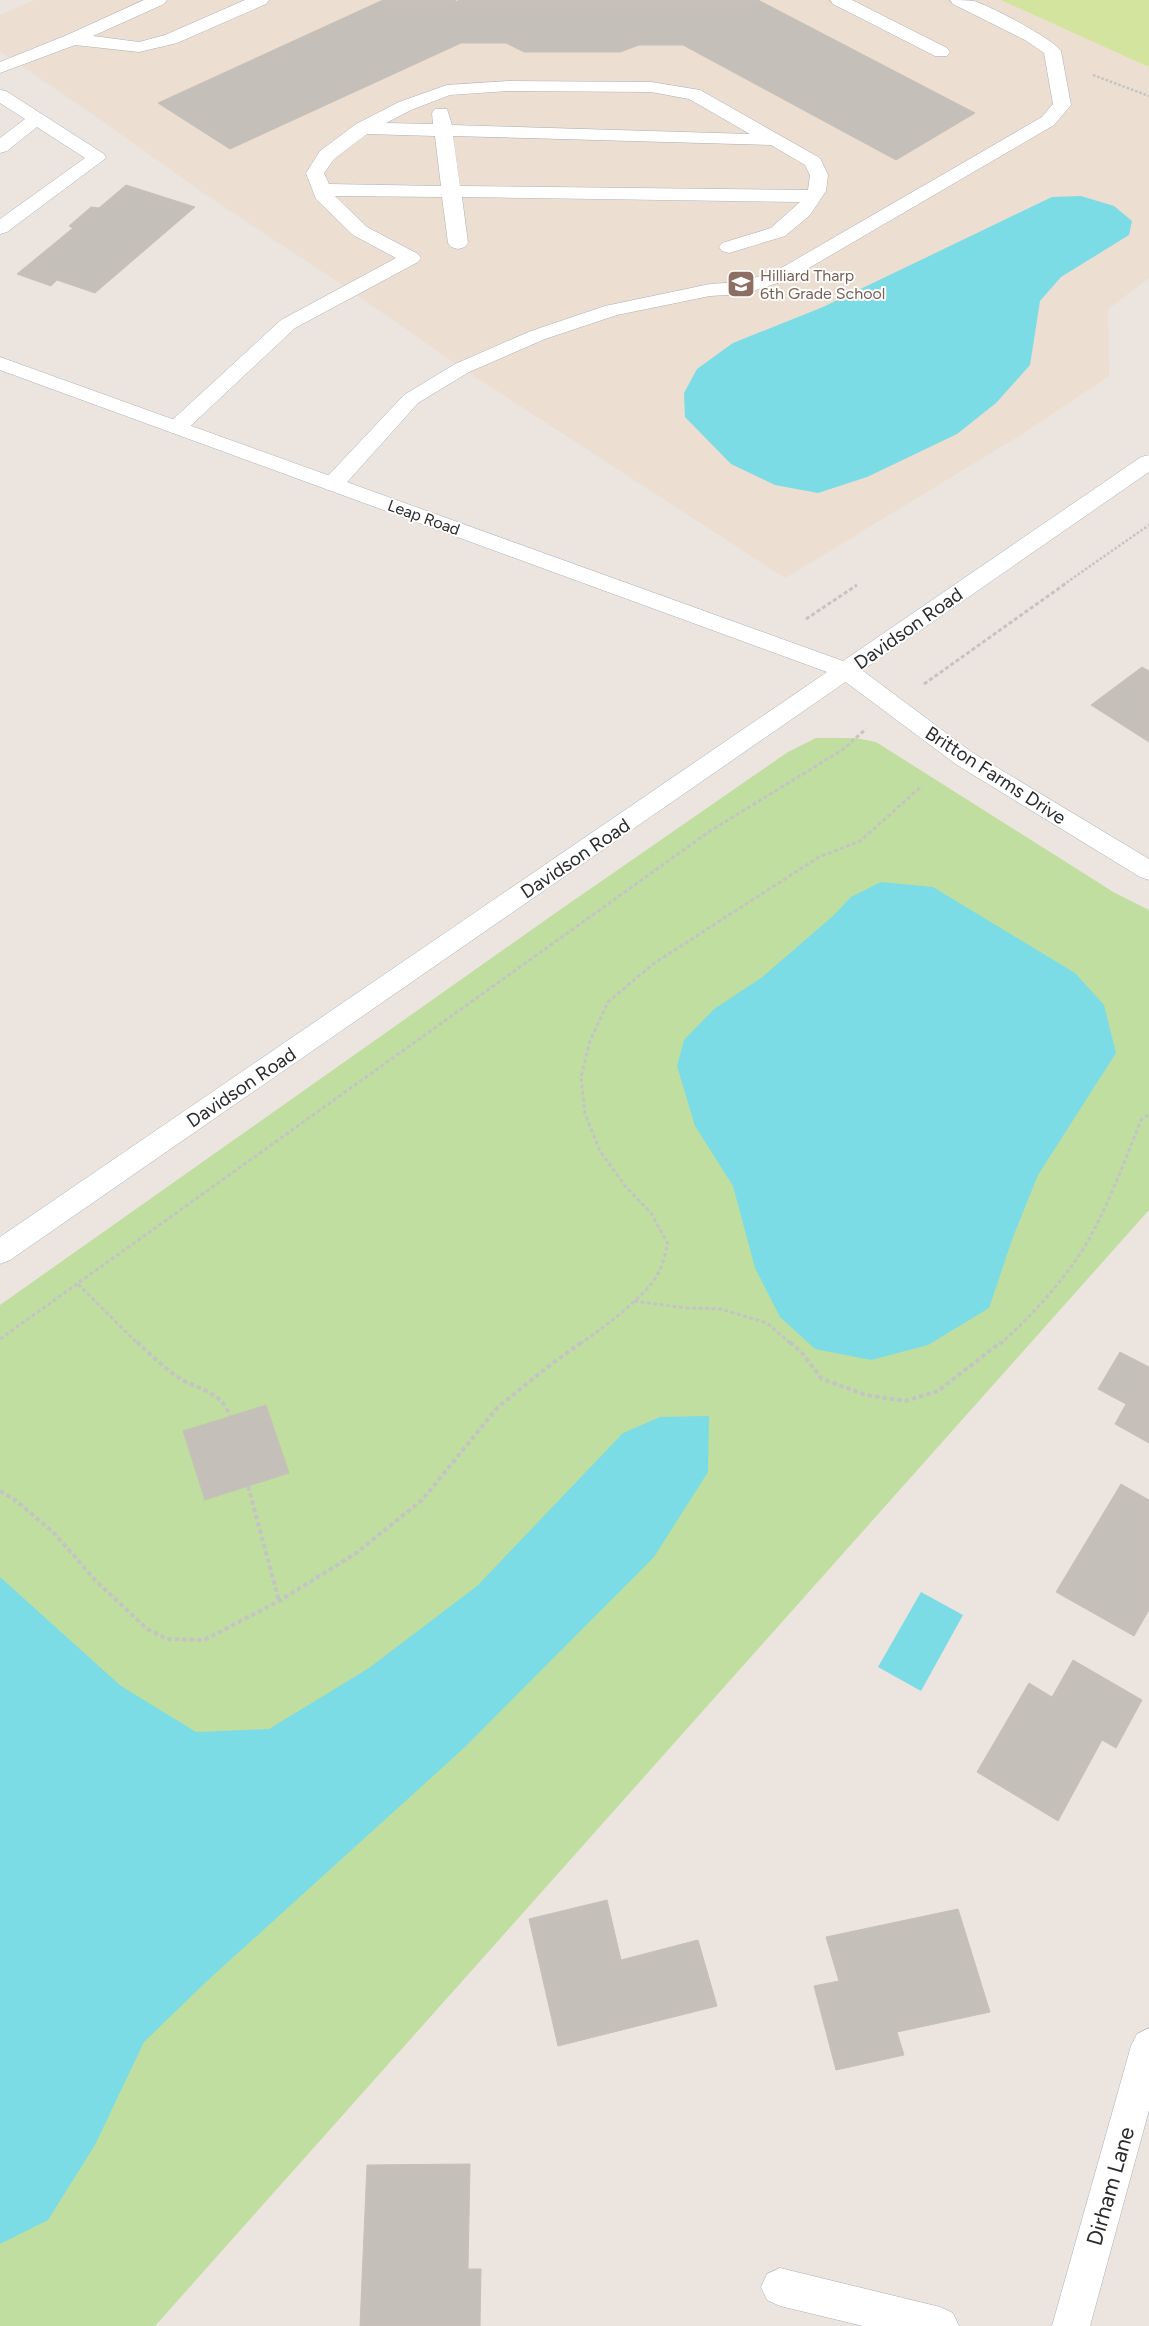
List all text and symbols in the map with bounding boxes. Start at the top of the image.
place label: Hilliard Tharp 6th Grade School [760,266,885,303]
school or university icon: Hilliard Tharp 6th Grade School [726,269,756,299]
street label: Leap Road [385,496,463,539]
street label: Davidson Road [850,583,967,674]
street label: Britton Farms Drive [921,721,1070,829]
street label: Davidson Road [516,813,634,903]
street label: Davidson Road [182,1042,300,1132]
street label: Dirham Lane [1081,2124,1140,2249]

